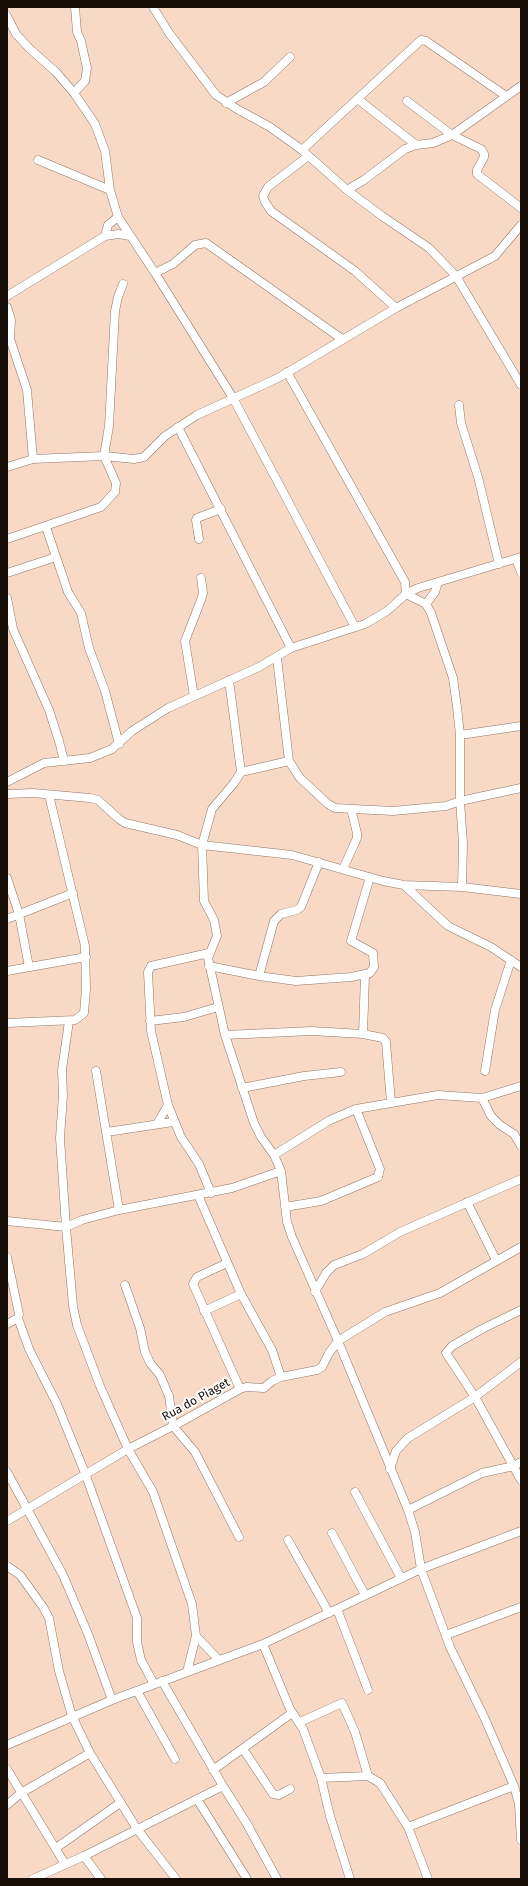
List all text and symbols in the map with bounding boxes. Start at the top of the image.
street label: Rua do Piaget [160,1376,232,1424]

